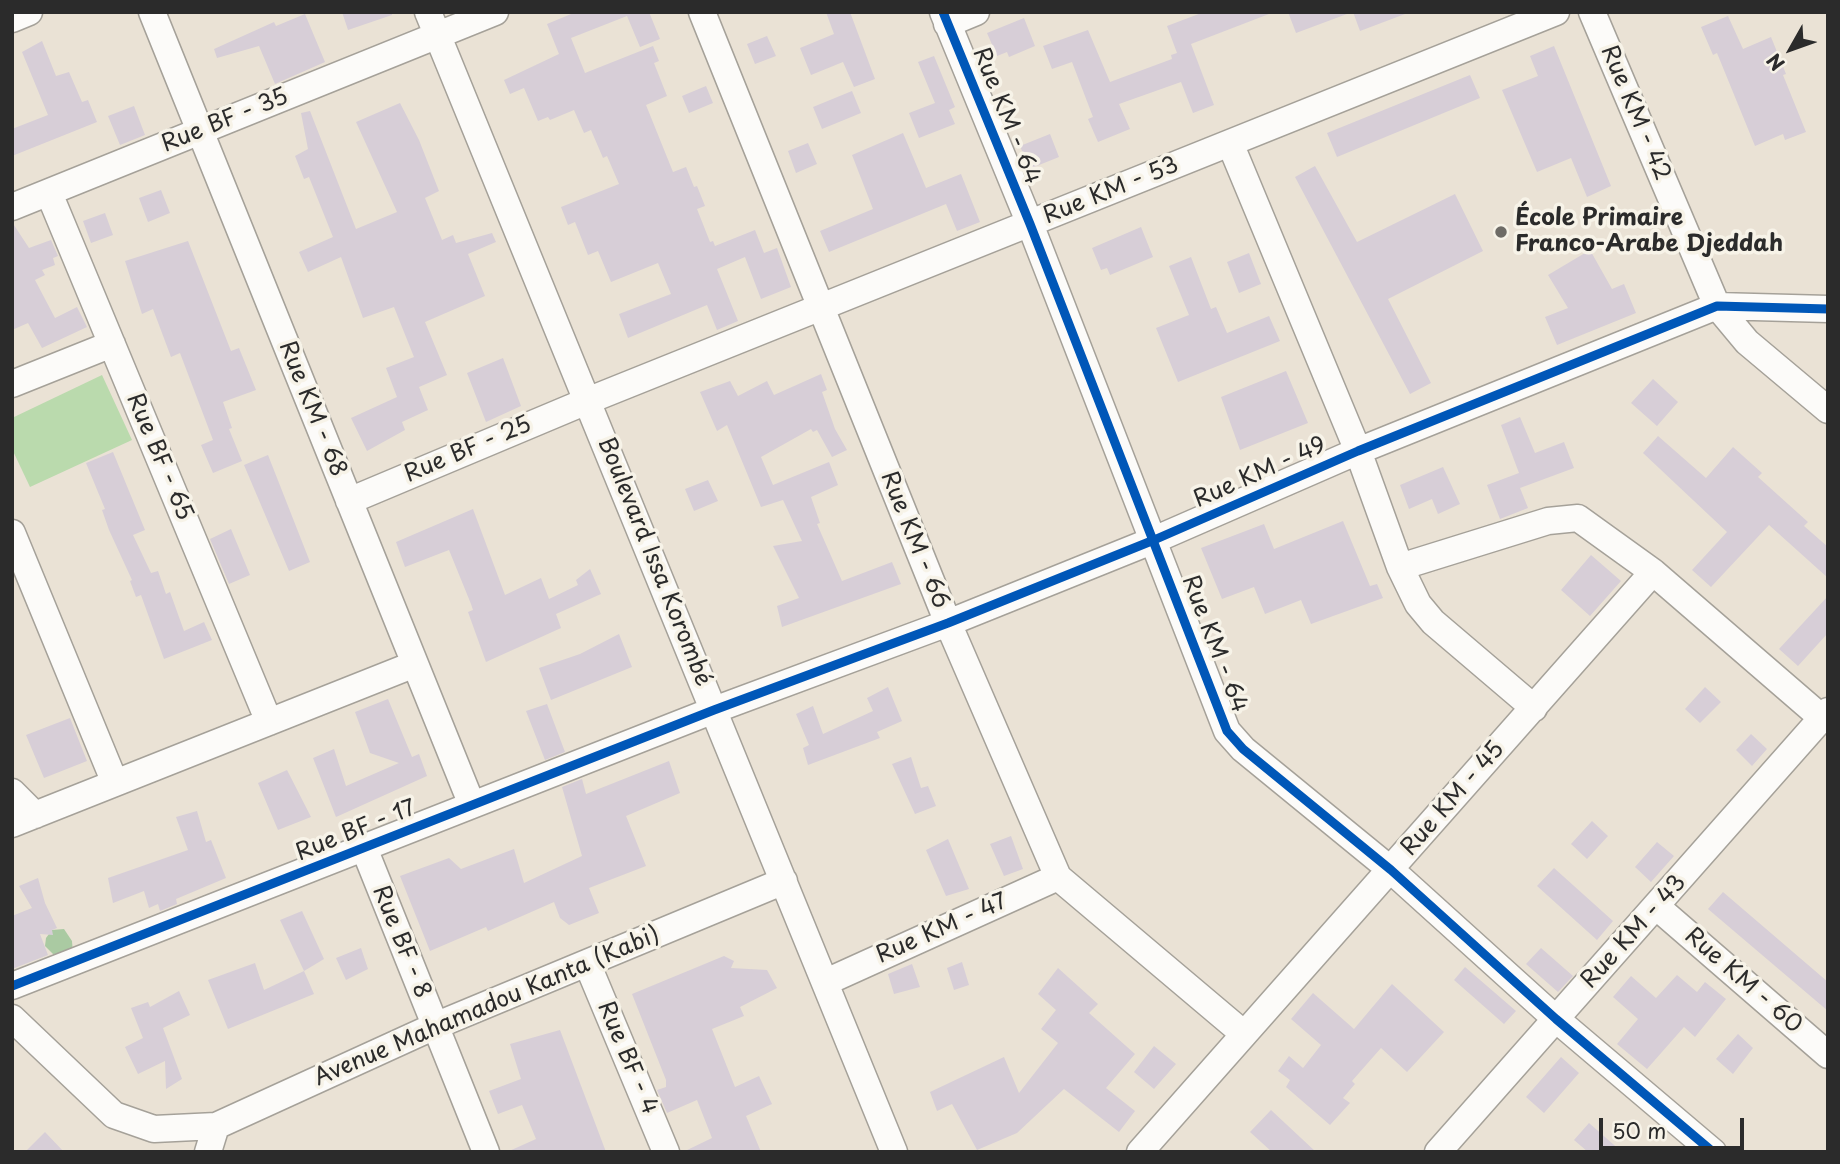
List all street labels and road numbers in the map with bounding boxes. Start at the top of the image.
street label: Rue KM - 42 [1594,41,1676,185]
street label: Rue KM - 64 [966,44,1046,188]
street label: Rue BF - 35 [158,83,292,159]
street label: Rue KM - 53 [1039,151,1183,231]
street label: Rue KM - 68 [272,337,352,481]
street label: Rue BF - 65 [120,389,198,525]
street label: Rue BF - 25 [400,411,536,489]
street label: Rue KM - 49 [1190,432,1330,514]
street label: Boulevard Issa Korombé [591,433,717,691]
street label: Rue KM - 66 [874,467,954,613]
street label: Rue KM - 64 [1175,571,1253,717]
street label: Rue KM - 45 [1396,736,1510,862]
street label: Rue BF - 17 [292,794,420,868]
street label: Rue KM - 43 [1576,870,1692,994]
street label: Rue BF - 8 [366,882,436,1002]
street label: Rue KM - 47 [872,888,1012,970]
street label: Avenue Mahamadou Kanta (Kabi) [310,921,664,1093]
street label: Rue KM - 60 [1679,923,1807,1039]
street label: Rue BF - 4 [591,997,663,1119]

